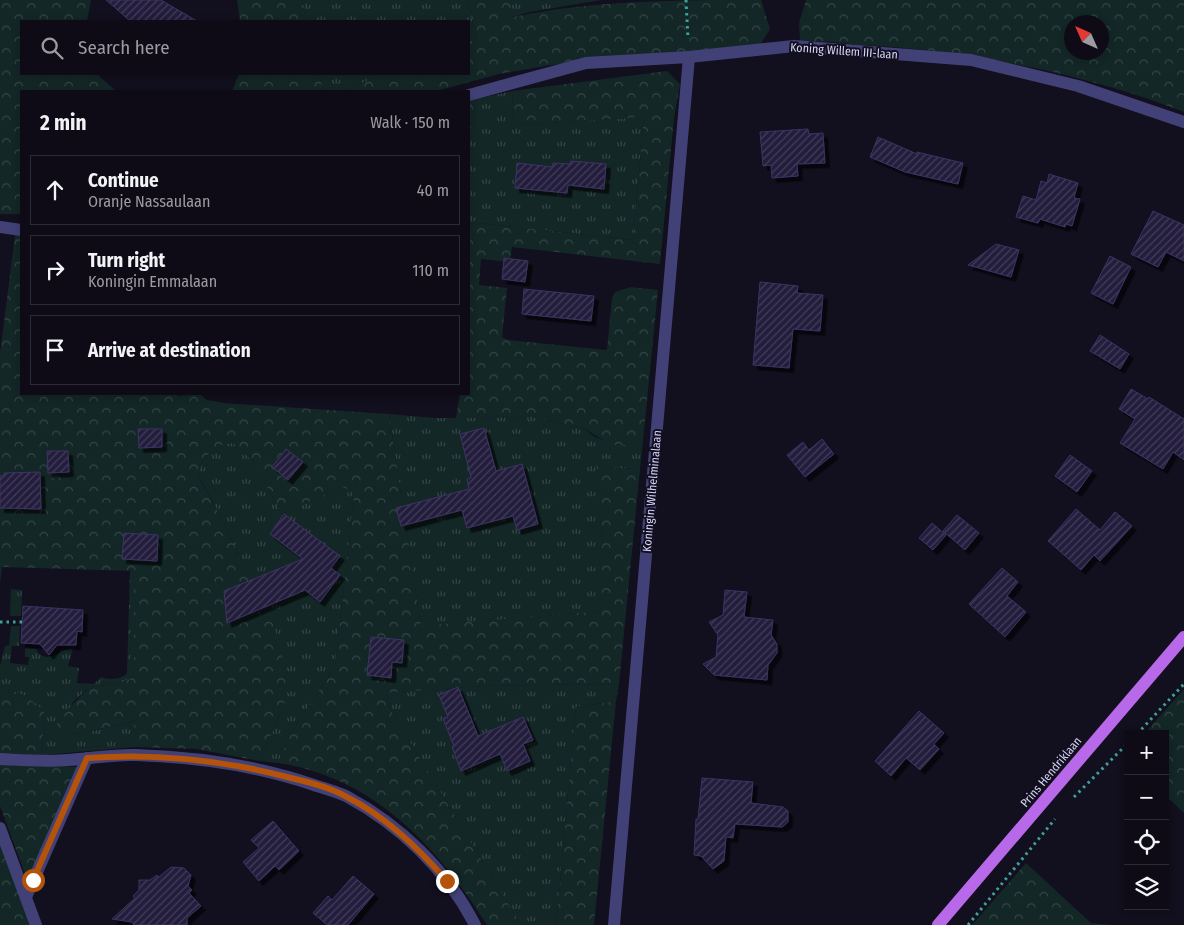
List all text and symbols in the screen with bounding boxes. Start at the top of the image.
north arrow [1064,15,1109,60]
search box [20,20,470,75]
icon: search [38,34,66,62]
text: Search here [78,36,170,59]
street label: Koning Willem III-laan [790,40,898,62]
text: 2 min [40,110,87,136]
text: Walk · 150 m [370,113,450,132]
text: Continue [88,169,159,192]
icon: ahead [41,176,69,204]
text: 40 m [417,181,449,200]
text: Oranje Nassaulaan [88,192,210,211]
text: Turn right [88,249,165,272]
icon: right [41,256,69,284]
text: 110 m [412,261,449,280]
text: Koningin Emmalaan [88,272,217,291]
icon: arrive [41,336,69,364]
text: Arrive at destination [88,339,251,362]
street label: Koningin Wilhelminalaan [640,430,664,552]
map controls [1124,730,1169,910]
button: + [1124,730,1169,775]
street label: Prins Hendriklaan [1018,734,1084,810]
button: − [1124,775,1169,820]
button: locate [1124,820,1169,865]
button: layers [1124,865,1169,910]
route start [22,869,45,892]
route end [436,870,459,893]

